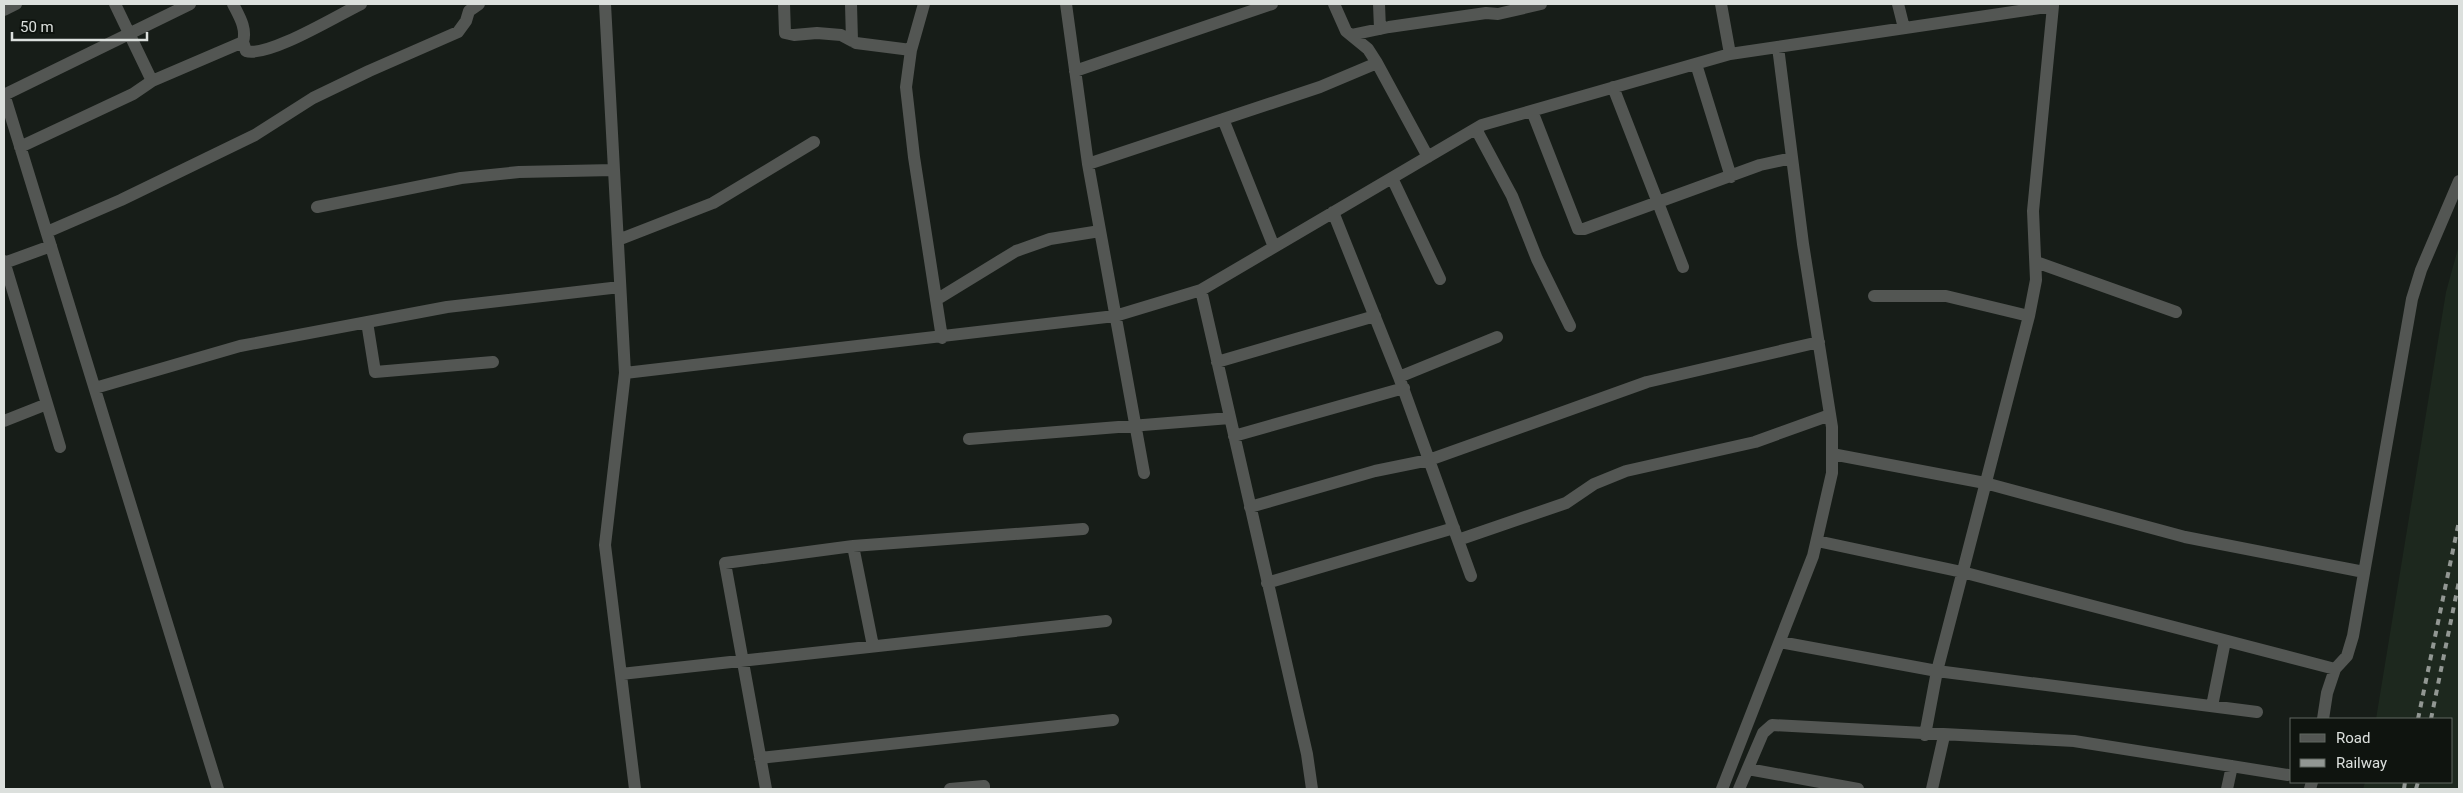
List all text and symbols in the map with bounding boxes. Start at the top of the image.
scale bar [12,10,148,42]
text: 50 m [20,18,54,36]
legend [2290,718,2453,783]
text: Road [2336,729,2370,747]
text: Railway [2336,754,2387,772]

